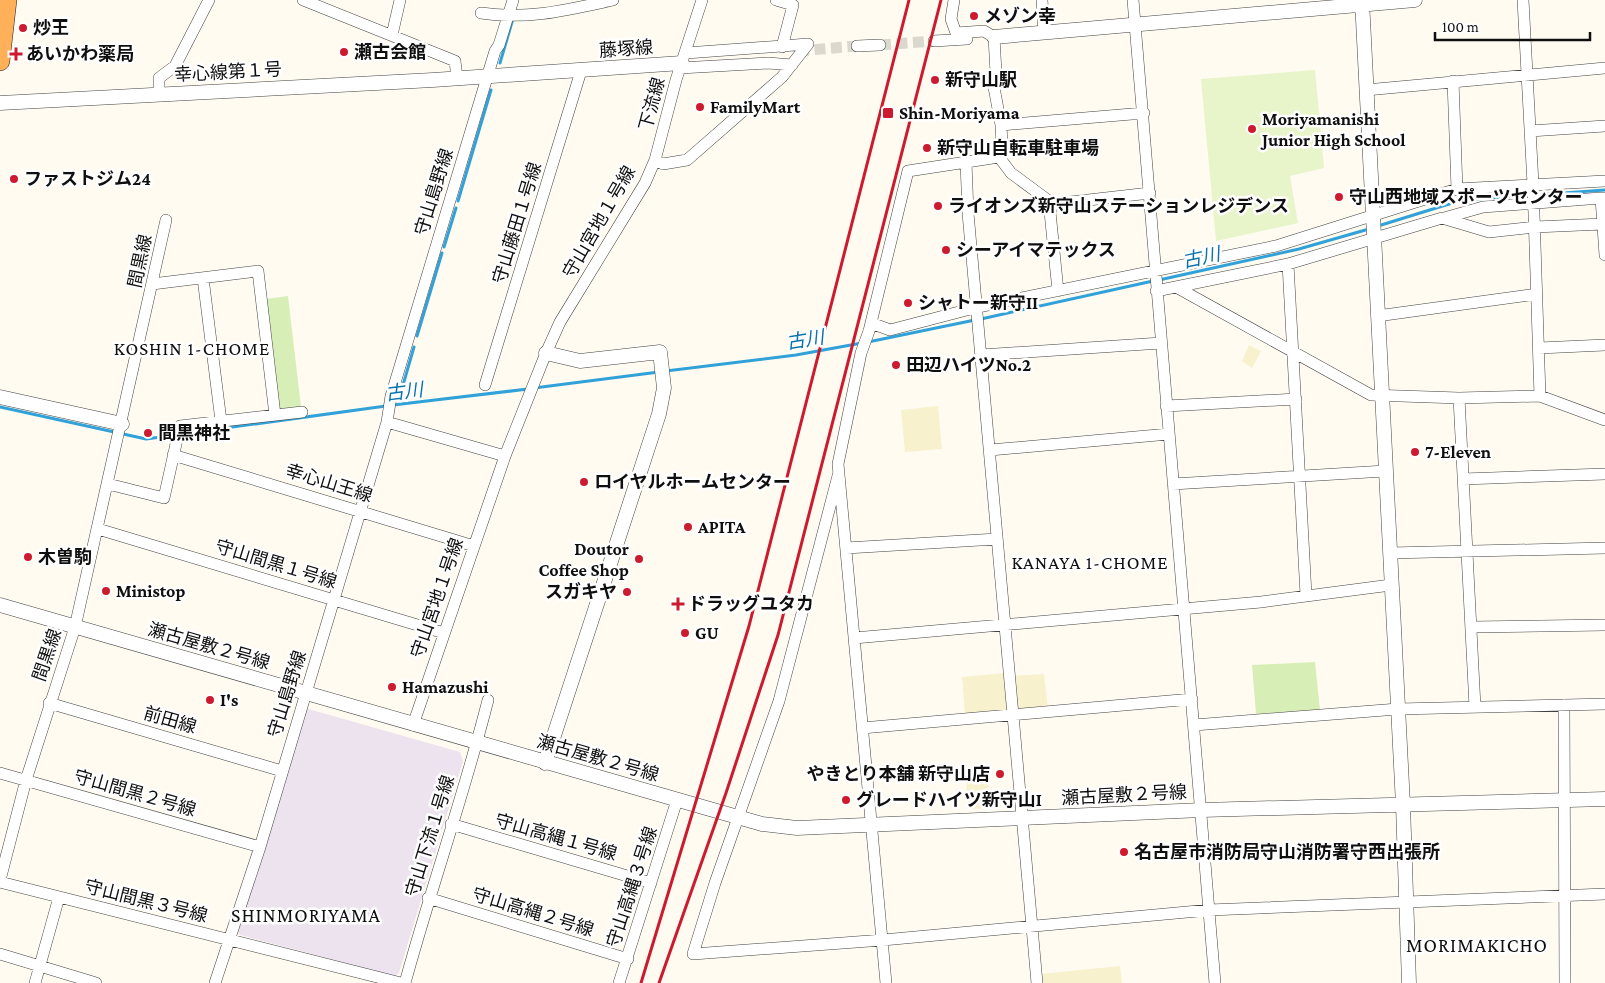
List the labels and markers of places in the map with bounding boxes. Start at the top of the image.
place label: メゾン幸 [984,6,1056,26]
marker: メゾン幸 [968,10,980,22]
place label: 炒王 [33,18,69,38]
marker: 炒王 [17,22,29,34]
place label: 瀬古会館 [354,42,426,62]
place label: あいかわ薬局 [26,44,134,64]
marker: 瀬古会館 [338,46,350,58]
marker: あいかわ薬局 [10,48,22,60]
place label: 新守山駅 [945,70,1017,90]
marker: 新守山駅 [929,74,941,86]
place label: FamilyMart [710,97,801,117]
marker: FamilyMart [694,101,706,113]
place label: Shin-Moriyama [899,103,1020,123]
marker: Shin-Moriyama [881,106,895,120]
place label: Moriyamanishi Junior High School [1260,109,1406,150]
marker: Moriyamanishi Junior High School [1246,123,1258,135]
place label: 新守山自転車駐車場 [937,138,1099,158]
marker: 新守山自転車駐車場 [921,142,933,154]
place label: ファストジム24 [24,169,151,189]
marker: ファストジム24 [8,173,20,185]
place label: 守山西地域スポーツセンター [1349,187,1583,207]
marker: 守山西地域スポーツセンター [1333,191,1345,203]
place label: ライオンズ新守山ステーションレジデンス [948,196,1289,216]
marker: ライオンズ新守山ステーションレジデンス [932,200,944,212]
place label: シーアイマテックス [956,240,1116,260]
marker: シーアイマテックス [940,244,952,256]
place label: シャトー新守II [918,293,1038,313]
marker: シャトー新守II [902,297,914,309]
place label: 田辺ハイツNo.2 [906,355,1031,375]
marker: 田辺ハイツNo.2 [890,359,902,371]
place label: 間黒神社 [158,423,230,443]
marker: 間黒神社 [142,427,154,439]
place label: 7-Eleven [1425,442,1492,462]
marker: 7-Eleven [1409,446,1421,458]
place label: ロイヤルホームセンター [594,472,791,492]
marker: ロイヤルホームセンター [578,476,590,488]
place label: APITA [697,517,746,537]
marker: APITA [682,521,694,533]
place label: Doutor Coffee Shop [538,539,629,580]
place label: 木曽駒 [38,547,92,567]
marker: 木曽駒 [22,551,34,563]
marker: Doutor Coffee Shop [633,553,645,565]
place label: Ministop [116,581,185,601]
place label: スガキヤ [545,582,617,602]
marker: Ministop [100,585,112,597]
marker: スガキヤ [621,586,633,598]
place label: ドラッグユタカ [688,594,814,614]
marker: ドラッグユタカ [672,598,684,610]
place label: GU [695,623,719,643]
marker: GU [679,627,691,639]
place label: Hamazushi [402,677,489,697]
marker: Hamazushi [386,681,398,693]
place label: I's [220,690,238,710]
marker: I's [204,694,216,706]
place label: やきとり本舗 新守山店 [807,764,990,784]
marker: やきとり本舗 新守山店 [994,768,1006,780]
place label: グレードハイツ新守山I [856,790,1042,810]
marker: グレードハイツ新守山I [840,794,852,806]
place label: 名古屋市消防局守山消防署守西出張所 [1134,842,1440,862]
marker: 名古屋市消防局守山消防署守西出張所 [1118,846,1130,858]

